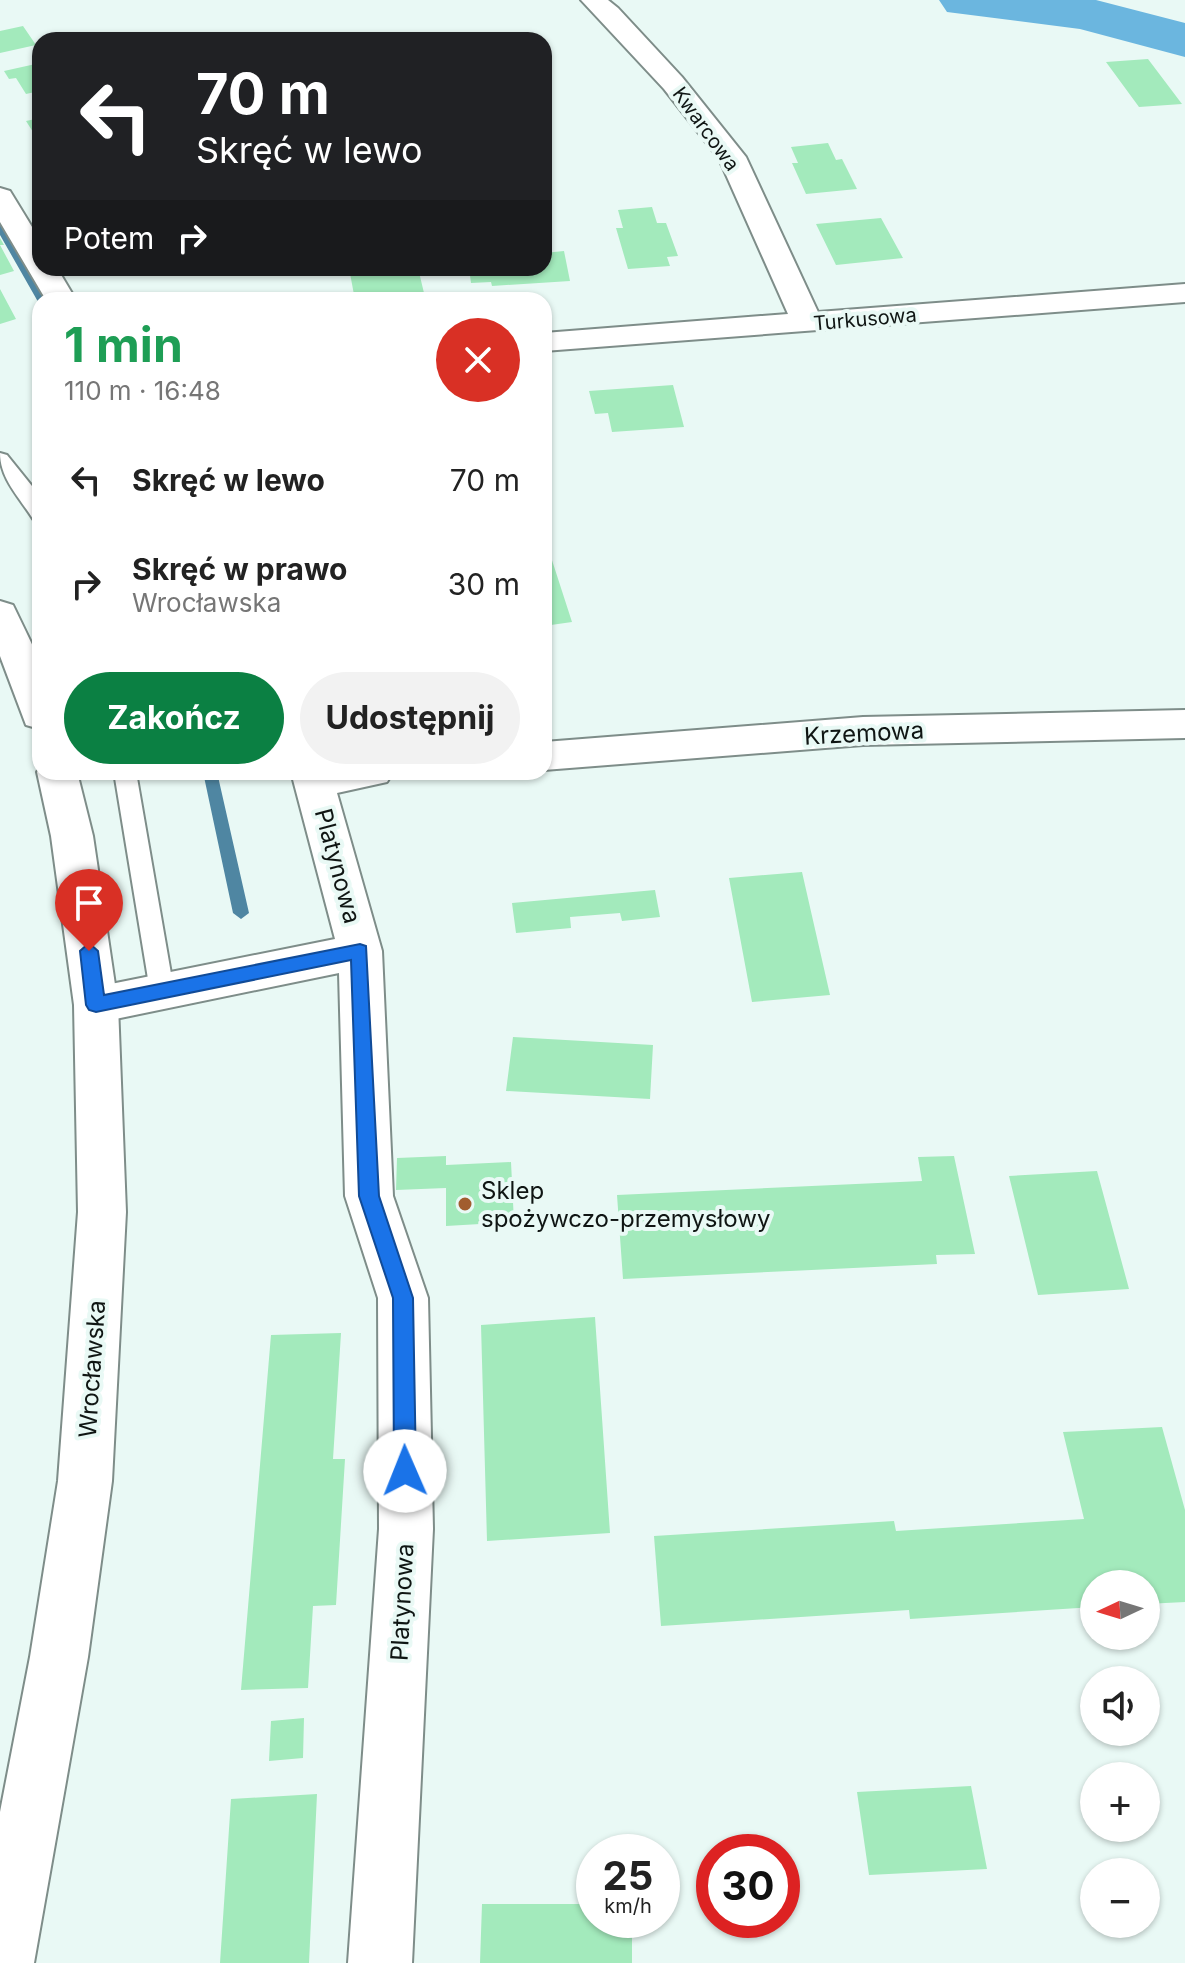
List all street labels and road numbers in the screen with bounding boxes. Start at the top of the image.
street label: Kwarcowa [668,82,744,176]
street label: Turkusowa [812,303,918,335]
street label: Krzemowa [803,715,925,751]
street label: Platynowa [309,805,367,927]
street label: Wrocławska [73,1299,111,1439]
street label: Platynowa [384,1542,420,1662]

